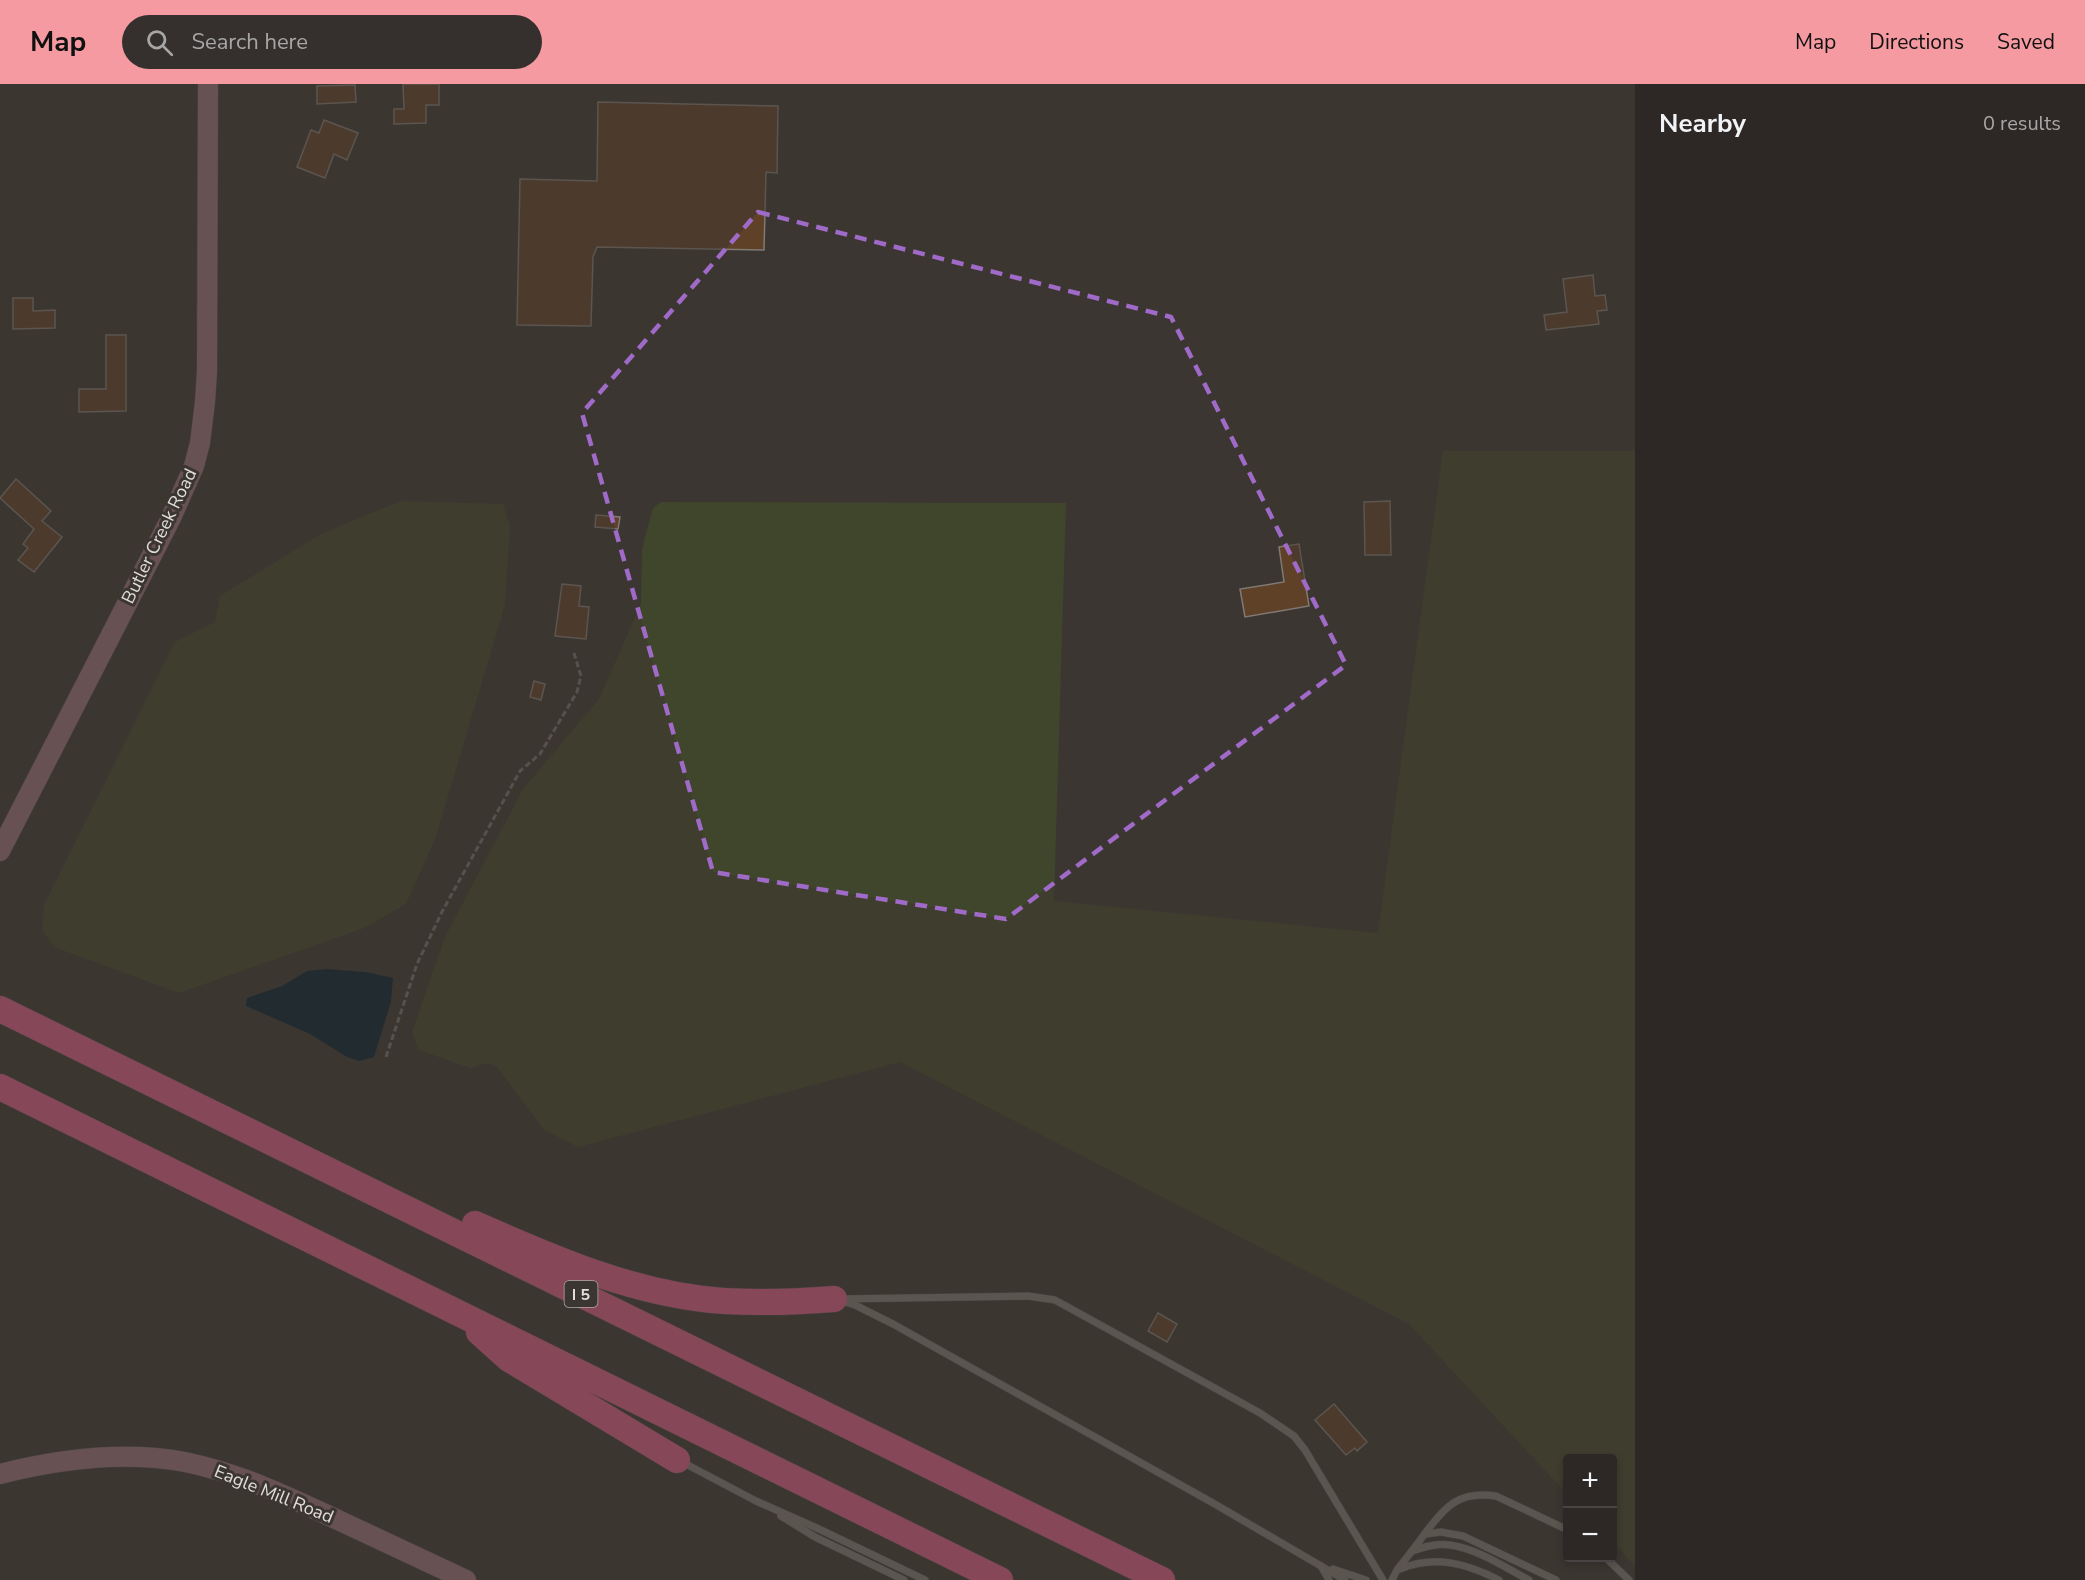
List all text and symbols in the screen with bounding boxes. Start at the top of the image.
search box [122,15,542,69]
text: Map [30,23,86,61]
icon: search [143,26,176,59]
text: Search here [191,27,308,57]
text: Map [1795,28,1836,56]
text: Directions [1869,28,1964,56]
text: Saved [1997,28,2055,56]
text: Nearby [1659,106,1746,141]
text: 0 results [1983,110,2061,137]
street label: Butler Creek Road [116,464,202,608]
road number: I 5 [564,1281,598,1307]
map controls [1563,1454,1617,1562]
button: + [1563,1454,1617,1508]
street label: Eagle Mill Road [211,1459,337,1529]
button: − [1563,1508,1617,1562]

